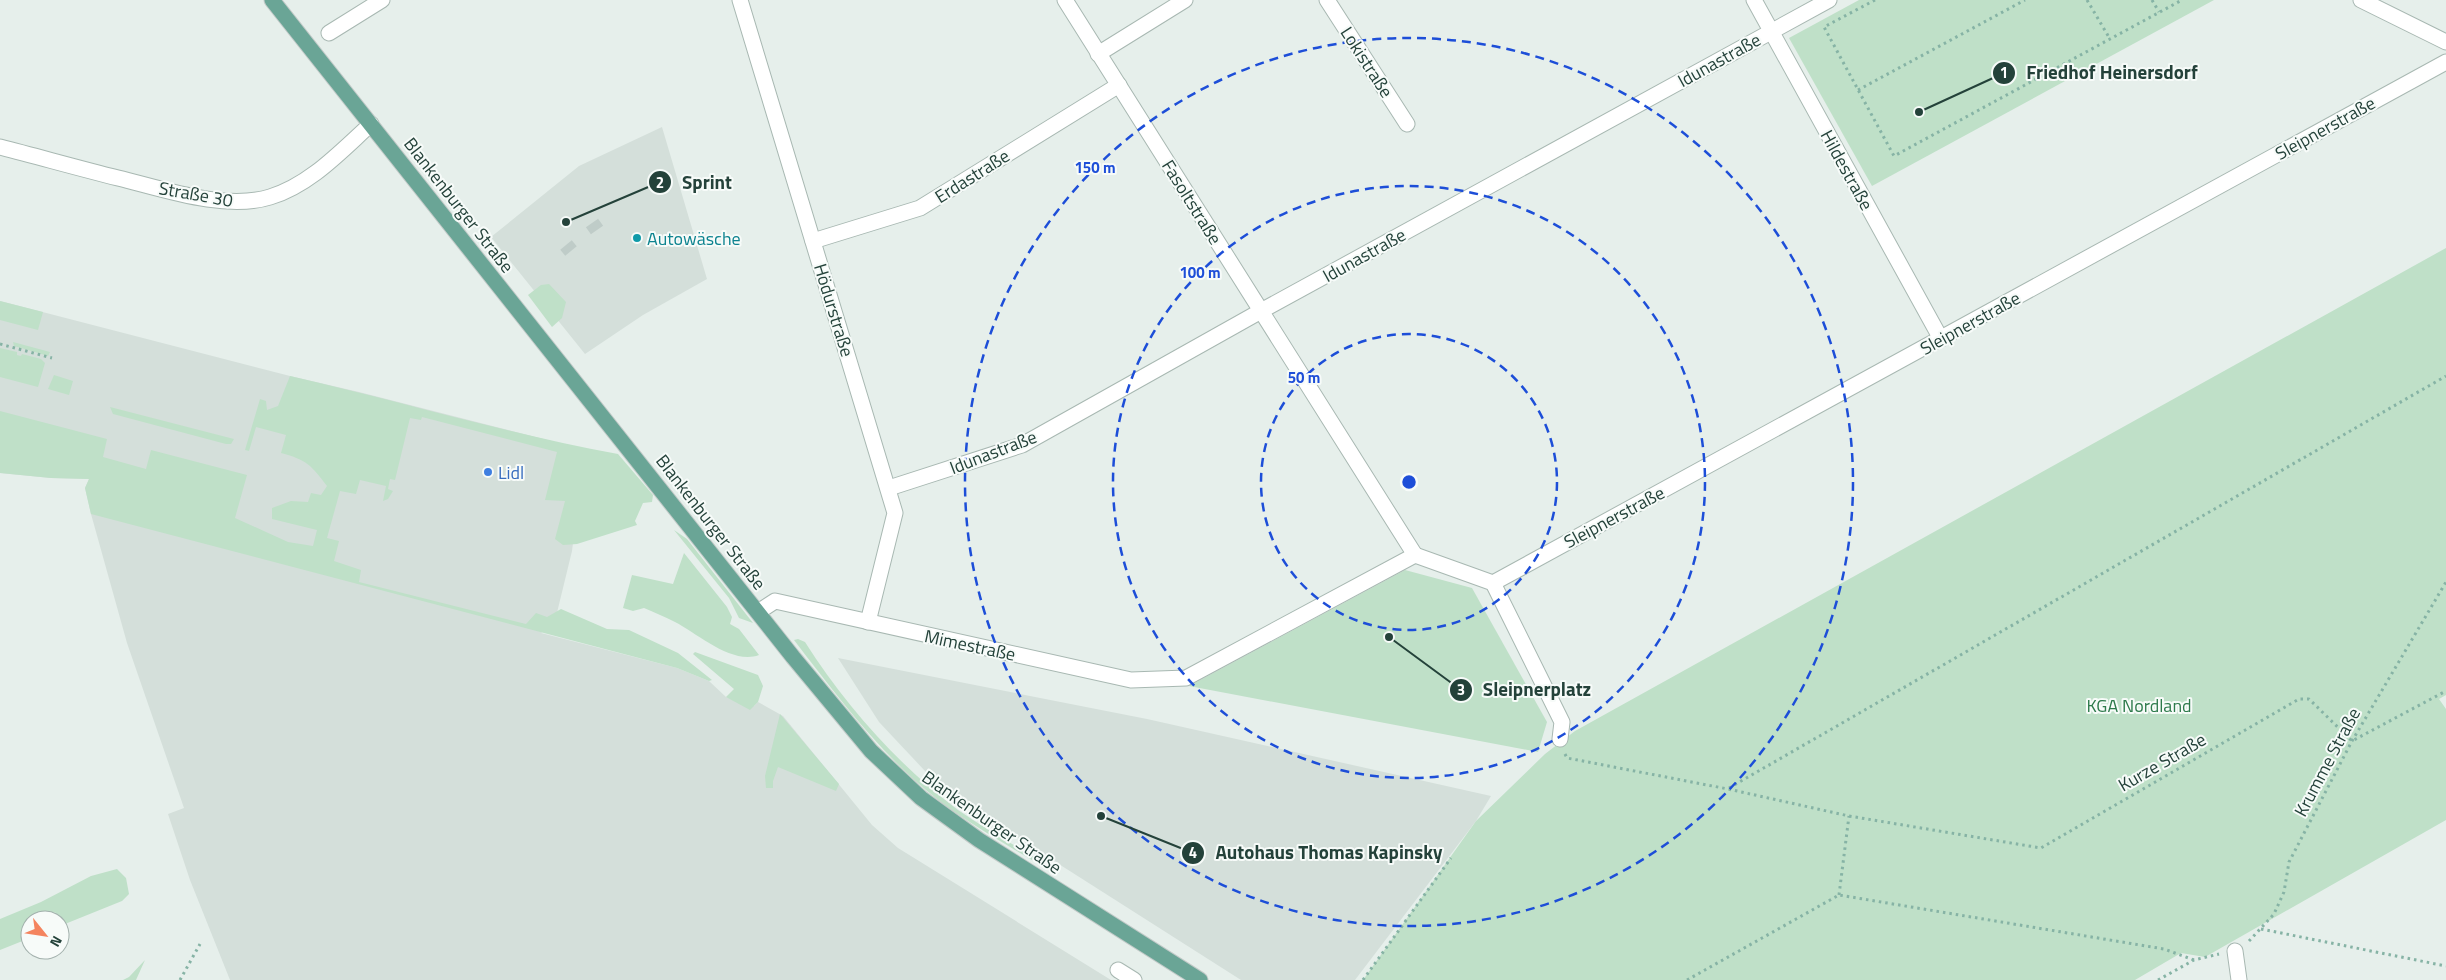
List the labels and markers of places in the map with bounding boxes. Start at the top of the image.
callout: Friedhof Heinersdorf [1991,56,2208,90]
callout: Sprint [647,165,742,199]
place label: Autowäsche [647,225,741,252]
marker: Autowäsche [631,232,643,244]
place label: Lidl [498,459,524,486]
marker: Lidl [482,466,494,478]
centre of rings [1400,473,1418,491]
callout: Sleipnerplatz [1448,673,1602,707]
callout: Autohaus Thomas Kapinsky [1181,836,1453,870]

